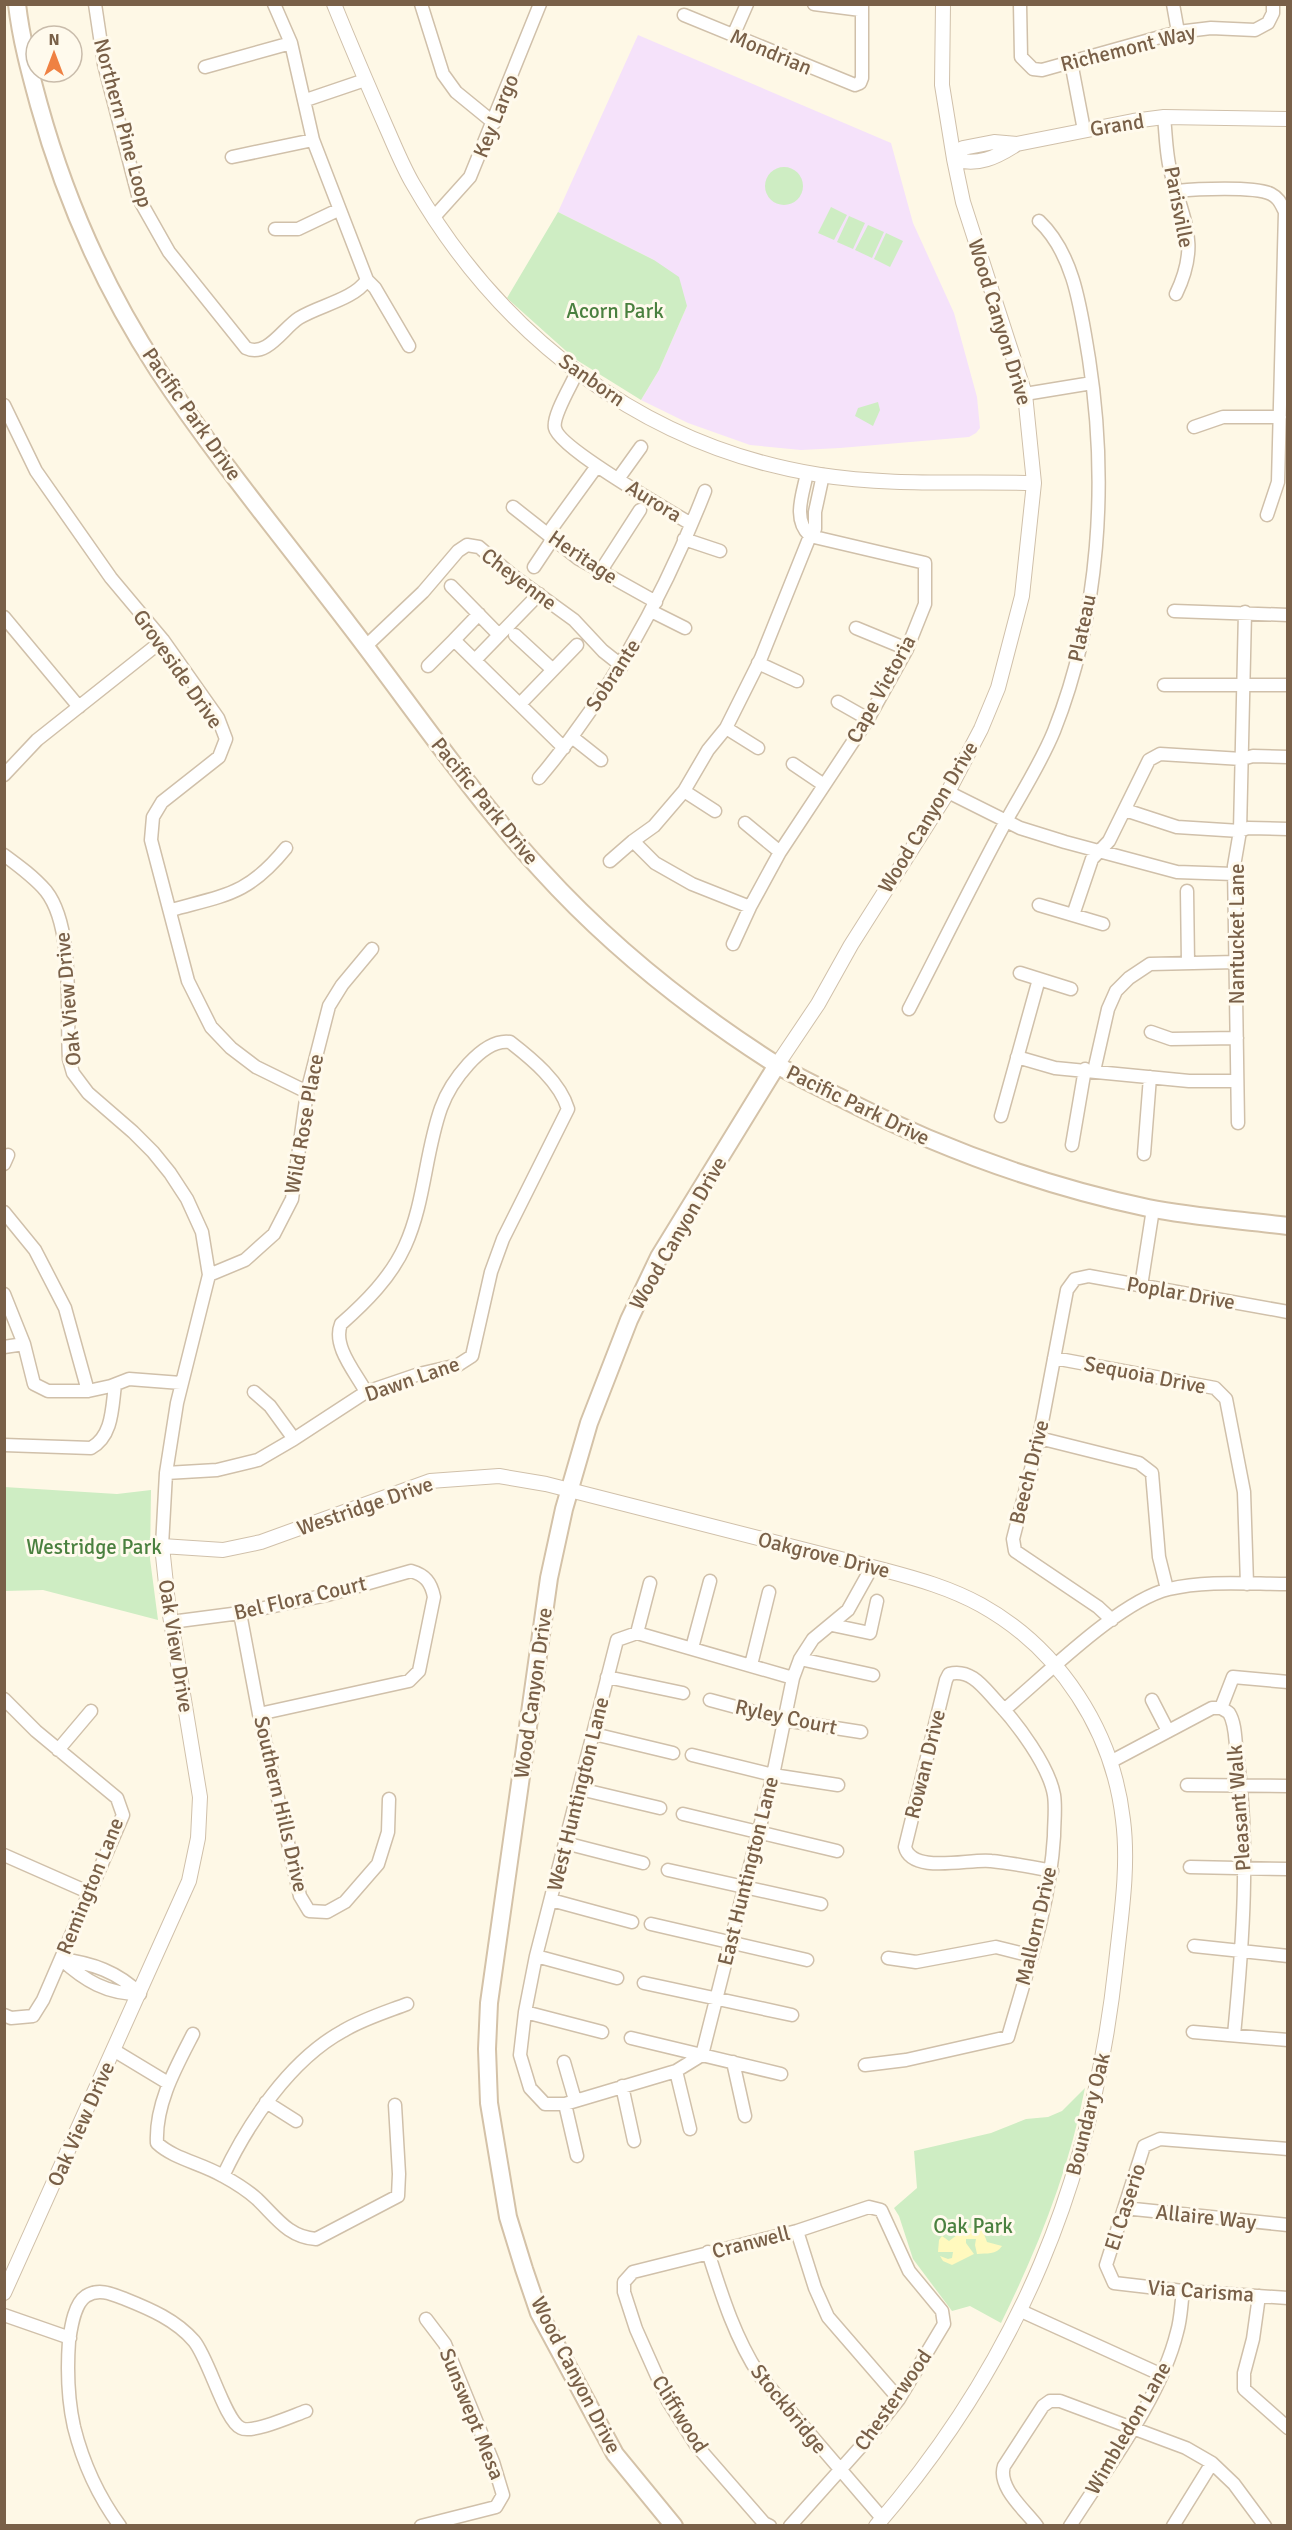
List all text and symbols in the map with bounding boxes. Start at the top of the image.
street label: Richemont Way [1058,19,1199,77]
street label: Mondrian [726,23,816,81]
north arrow [24,24,84,84]
text: N [48,30,60,50]
street label: Northern Pine Loop [88,36,158,210]
street label: Key Largo [468,70,524,162]
street label: Grand [1088,108,1146,142]
street label: Parisville [1158,164,1200,250]
street label: Wood Canyon Drive [962,236,1038,408]
park label: Acorn Park [566,298,664,324]
street label: Pacific Park Drive [137,342,247,486]
street label: Sanborn [554,348,630,412]
street label: Aurora [621,474,687,528]
street label: Heritage [543,524,623,590]
street label: Cheyenne [476,542,562,616]
street label: Plateau [1062,592,1102,664]
street label: Groveside Drive [127,604,229,734]
street label: Cape Victoria [841,630,921,748]
street label: Sobrante [580,634,646,716]
street label: Pacific Park Drive [426,732,544,870]
street label: Wood Canyon Drive [872,736,984,898]
street label: Nantucket Lane [1224,863,1250,1005]
street label: Oak View Drive [49,931,87,1067]
street label: Wild Rose Place [279,1052,329,1196]
street label: Pacific Park Drive [782,1059,934,1151]
street label: Wood Canyon Drive [624,1152,732,1314]
street label: Poplar Drive [1125,1271,1237,1315]
street label: Sequoia Drive [1082,1350,1208,1400]
street label: Dawn Lane [361,1351,463,1407]
street label: Beech Drive [1003,1417,1055,1527]
street label: Westridge Drive [294,1471,436,1541]
street label: Oakgrove Drive [755,1526,893,1584]
park label: Westridge Park [26,1534,162,1560]
street label: Bel Flora Court [231,1570,369,1626]
street label: Oak View Drive [153,1578,199,1714]
street label: Wood Canyon Drive [508,1606,558,1780]
street label: West Huntington Lane [541,1694,615,1894]
street label: Ryley Court [733,1694,839,1740]
street label: Rowan Drive [899,1707,951,1821]
street label: Southern Hills Drive [248,1713,314,1895]
street label: Pleasant Walk [1222,1743,1256,1872]
street label: East Huntington Lane [712,1774,784,1968]
street label: Remington Lane [51,1814,129,1958]
street label: Mallorn Drive [1010,1864,1062,1988]
street label: Boundary Oak [1060,2049,1116,2178]
street label: Oak View Drive [42,2057,120,2191]
street label: El Caserio [1099,2160,1151,2254]
street label: Allaire Way [1154,2199,1258,2235]
park label: Oak Park [933,2213,1013,2239]
street label: Cranwell [709,2220,793,2264]
street label: Via Carisma [1147,2274,1255,2308]
street label: Wood Canyon Drive [525,2292,627,2458]
street label: Sunswept Mesa [434,2344,510,2484]
street label: Chesterwood [849,2344,937,2456]
street label: Wimbledon Lane [1079,2357,1177,2499]
street label: Stockbridge [745,2359,833,2459]
street label: Cliffwood [646,2371,714,2457]

